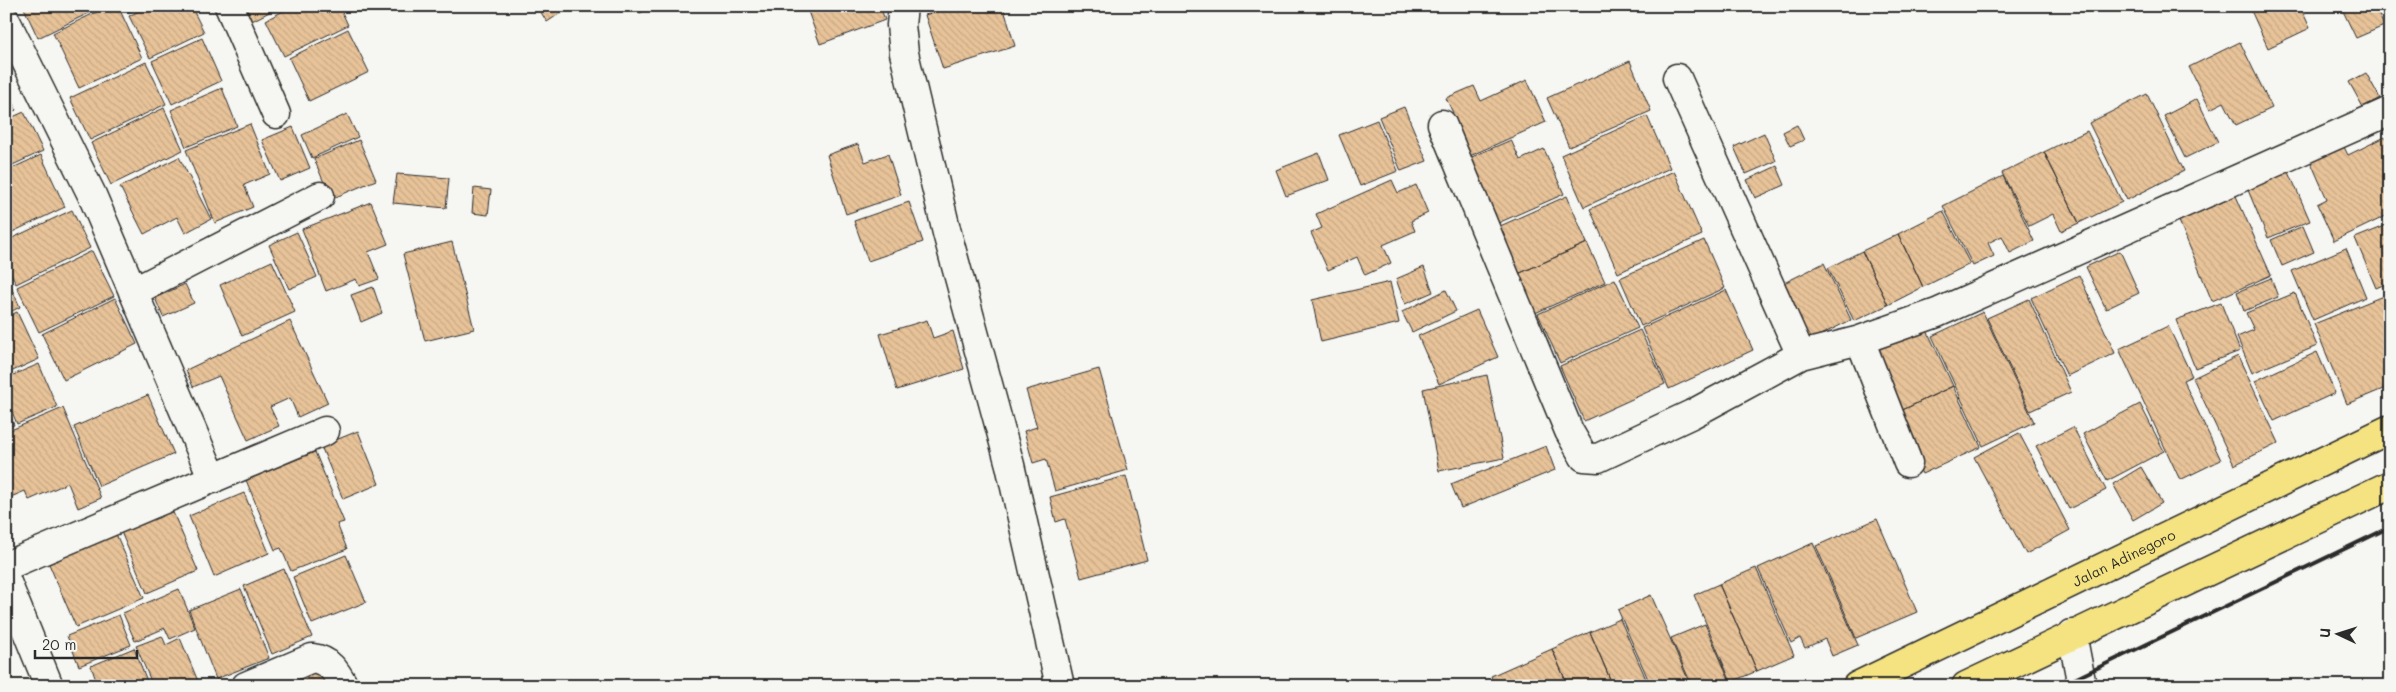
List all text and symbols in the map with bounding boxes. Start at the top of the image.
street label: Jalan Adinegoro [2069,525,2178,590]
north arrow [2314,610,2364,660]
scale bar [35,627,138,659]
text: U [2315,627,2334,639]
text: 20 m [42,634,76,654]

